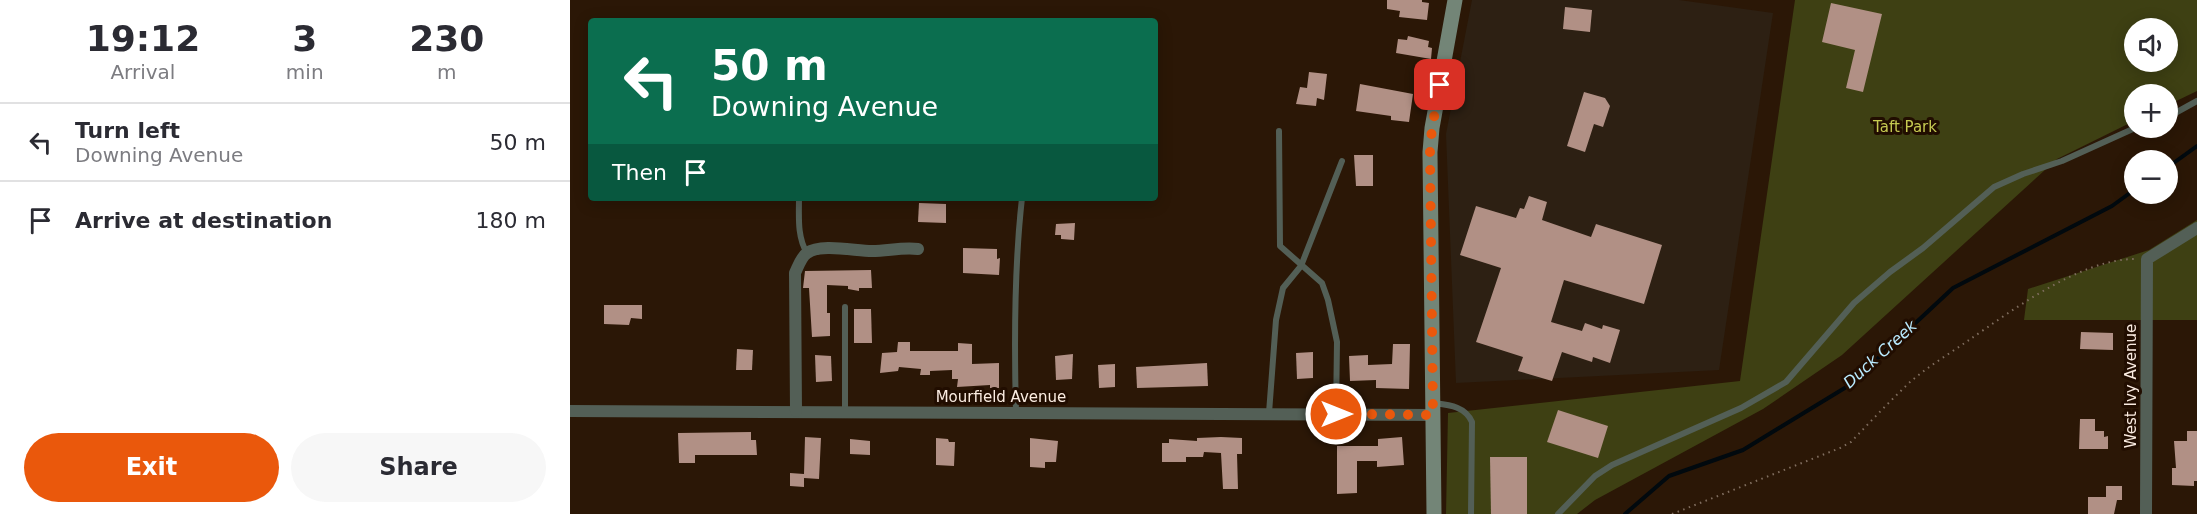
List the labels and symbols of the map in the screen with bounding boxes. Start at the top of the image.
pin [1414,59,1465,110]
park label: Taft Park [1872,118,1937,136]
water label: Duck Creek [1839,316,1921,392]
street label: West Ivy Avenue [2122,324,2140,448]
position arrow [1304,382,1368,446]
street label: Mourfield Avenue [936,388,1066,406]

